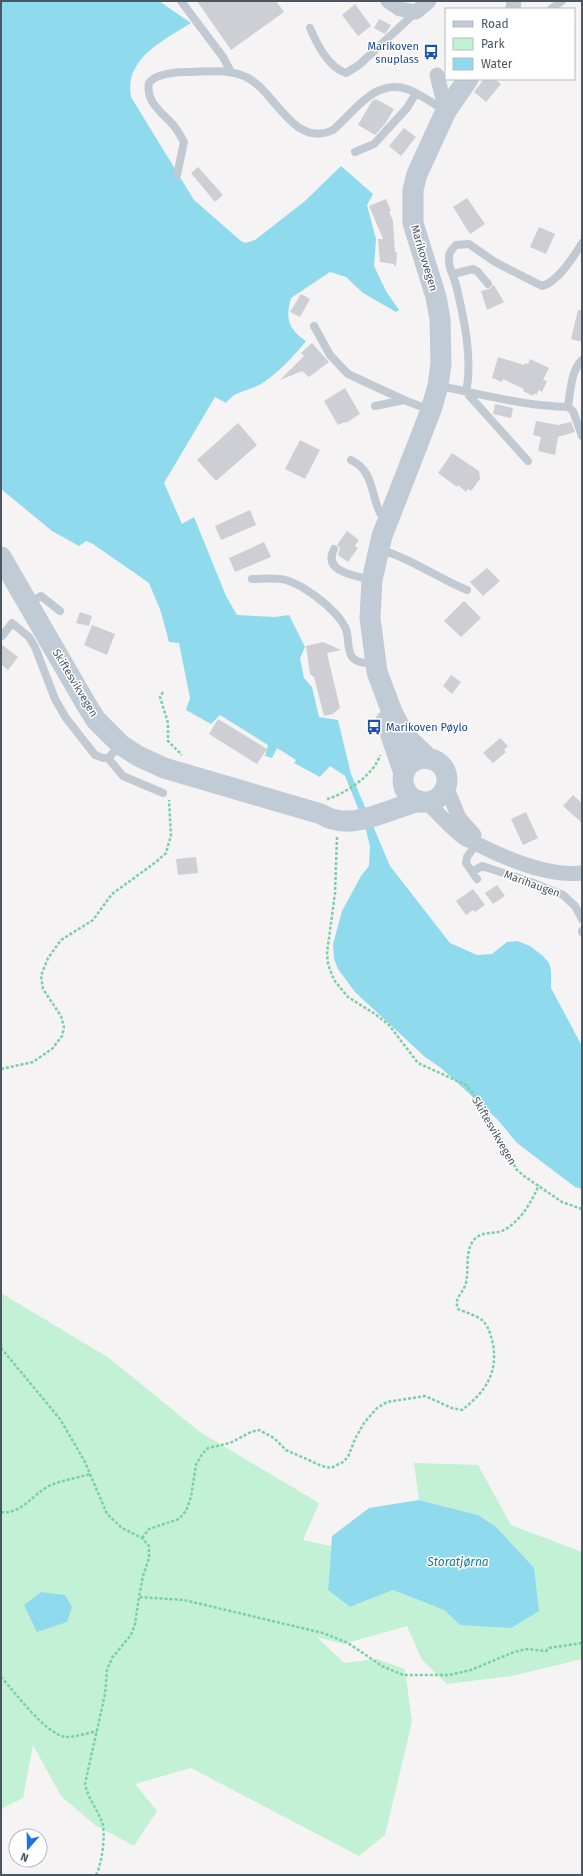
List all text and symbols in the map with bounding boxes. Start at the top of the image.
legend [445,8,575,80]
text: Road [481,17,509,31]
text: Park [481,37,505,51]
place label: Marikoven snuplass [367,40,419,66]
bus stop icon: Marikoven snuplass [422,43,440,61]
text: Water [481,57,513,71]
street label: Marikovvegen [408,223,440,293]
street label: Skiftesvikvegen [50,647,100,719]
bus stop icon: Marikoven Pøylo [365,718,383,736]
place label: Marikoven Pøylo [386,721,468,734]
street label: Marihaugen [502,868,562,900]
street label: Skiftesvikvegen [469,1095,519,1167]
water label: Storatjørna [426,1555,489,1569]
north arrow [8,1828,48,1868]
text: N [19,1850,30,1864]

